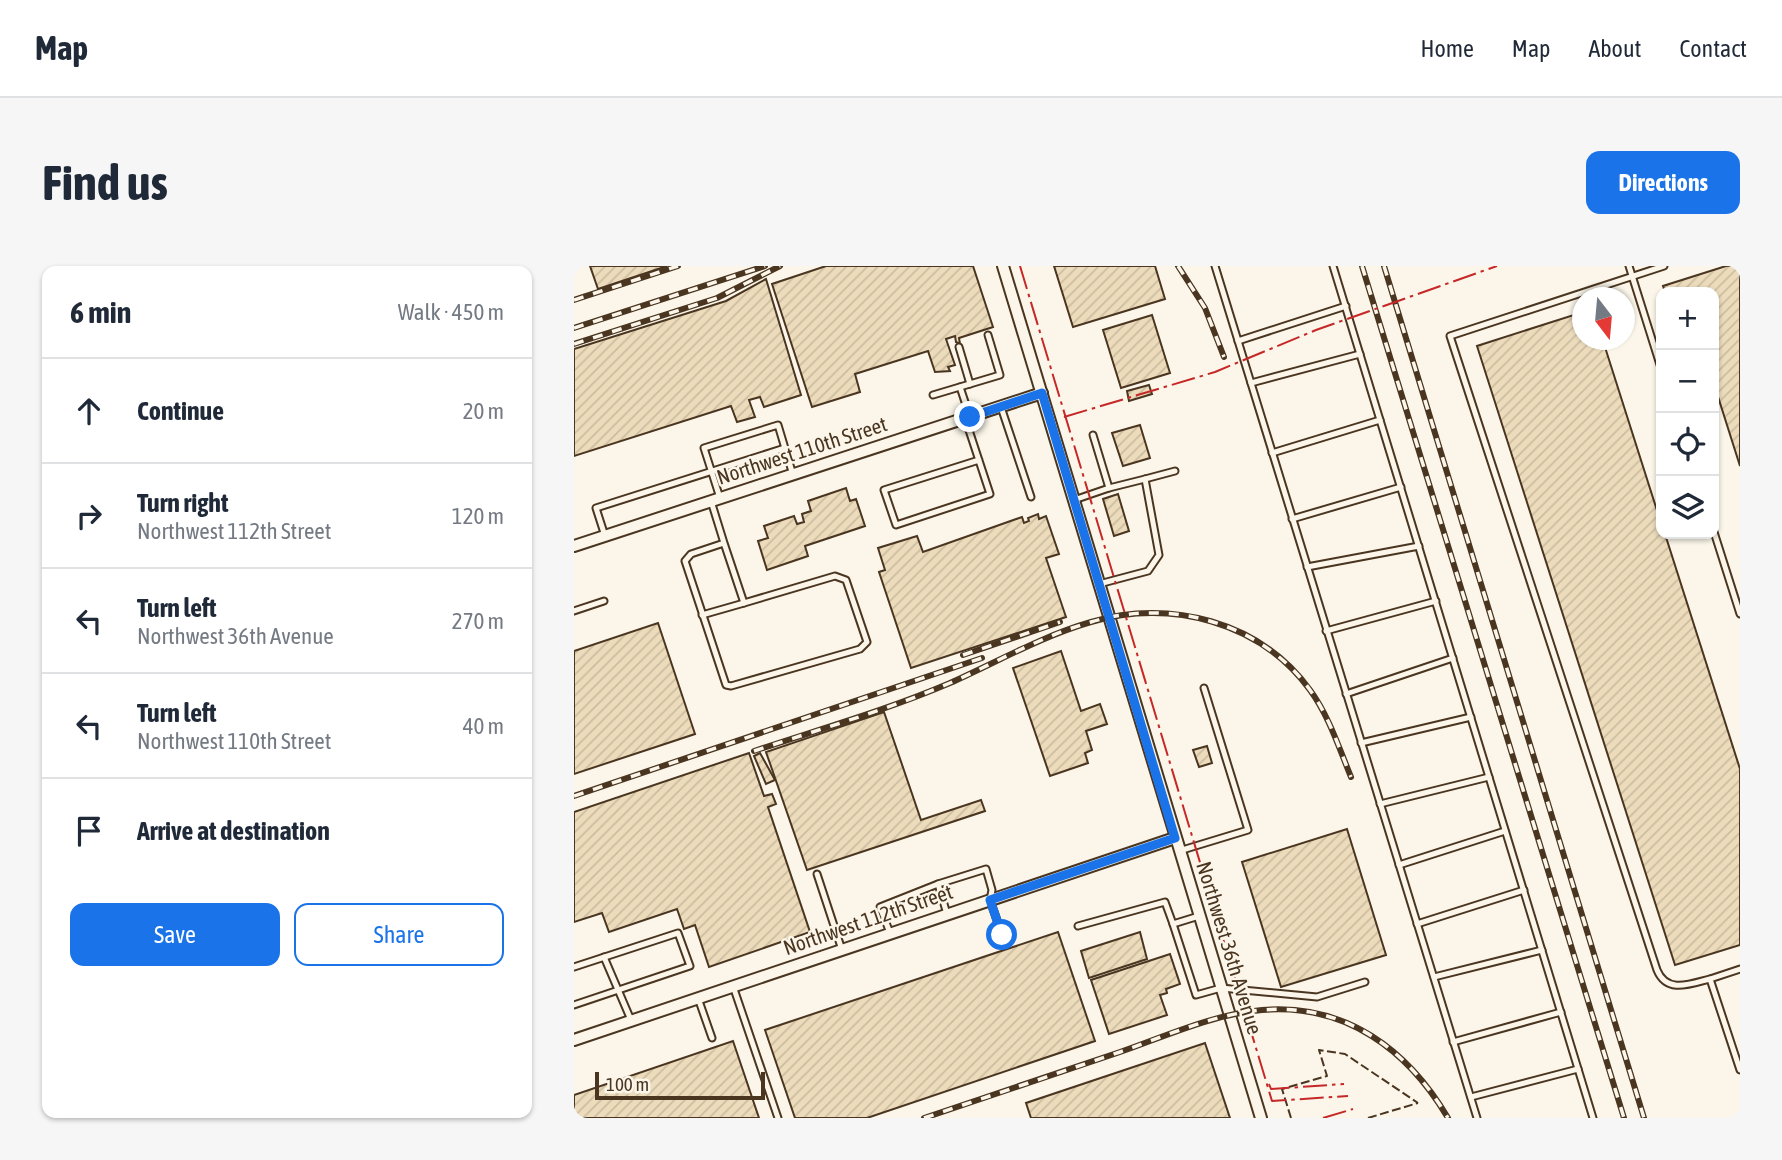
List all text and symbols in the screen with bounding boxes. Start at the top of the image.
text: Map [35,29,88,67]
text: Home [1420,35,1474,62]
text: Map [1512,35,1550,62]
text: About [1588,35,1641,62]
text: Contact [1679,35,1747,62]
button: Directions [1586,151,1740,214]
text: Find us [42,154,168,210]
north arrow [1572,287,1635,350]
map controls [1656,287,1719,539]
button: + [1656,287,1719,350]
text: 6 min [70,295,131,329]
text: Walk · 450 m [398,299,504,325]
button: − [1656,350,1719,413]
icon: ahead [70,392,108,430]
text: Continue [137,396,224,426]
text: 20 m [463,398,504,424]
route end [954,401,985,432]
street label: Northwest 110th Street [714,411,890,489]
button: locate [1656,413,1719,476]
button: layers [1656,476,1719,539]
text: Turn right [137,488,228,518]
icon: right [70,497,108,535]
text: 120 m [452,503,504,529]
text: Northwest 112th Street [137,518,331,544]
text: Turn left [137,593,217,623]
icon: left [70,602,108,640]
text: 270 m [452,608,504,634]
text: Northwest 36th Avenue [137,623,334,649]
text: Turn left [137,698,217,728]
icon: left [70,707,108,745]
text: 40 m [463,713,504,739]
text: Northwest 110th Street [137,728,331,754]
icon: arrive [70,812,108,850]
text: Arrive at destination [137,816,330,846]
street label: Northwest 36th Avenue [1192,858,1268,1037]
street label: Northwest 112th Street [780,879,955,959]
button: Save [70,903,280,966]
button: Share [294,903,504,966]
route start [986,919,1017,950]
scale bar [595,1069,765,1101]
text: 100 m [606,1073,649,1095]

